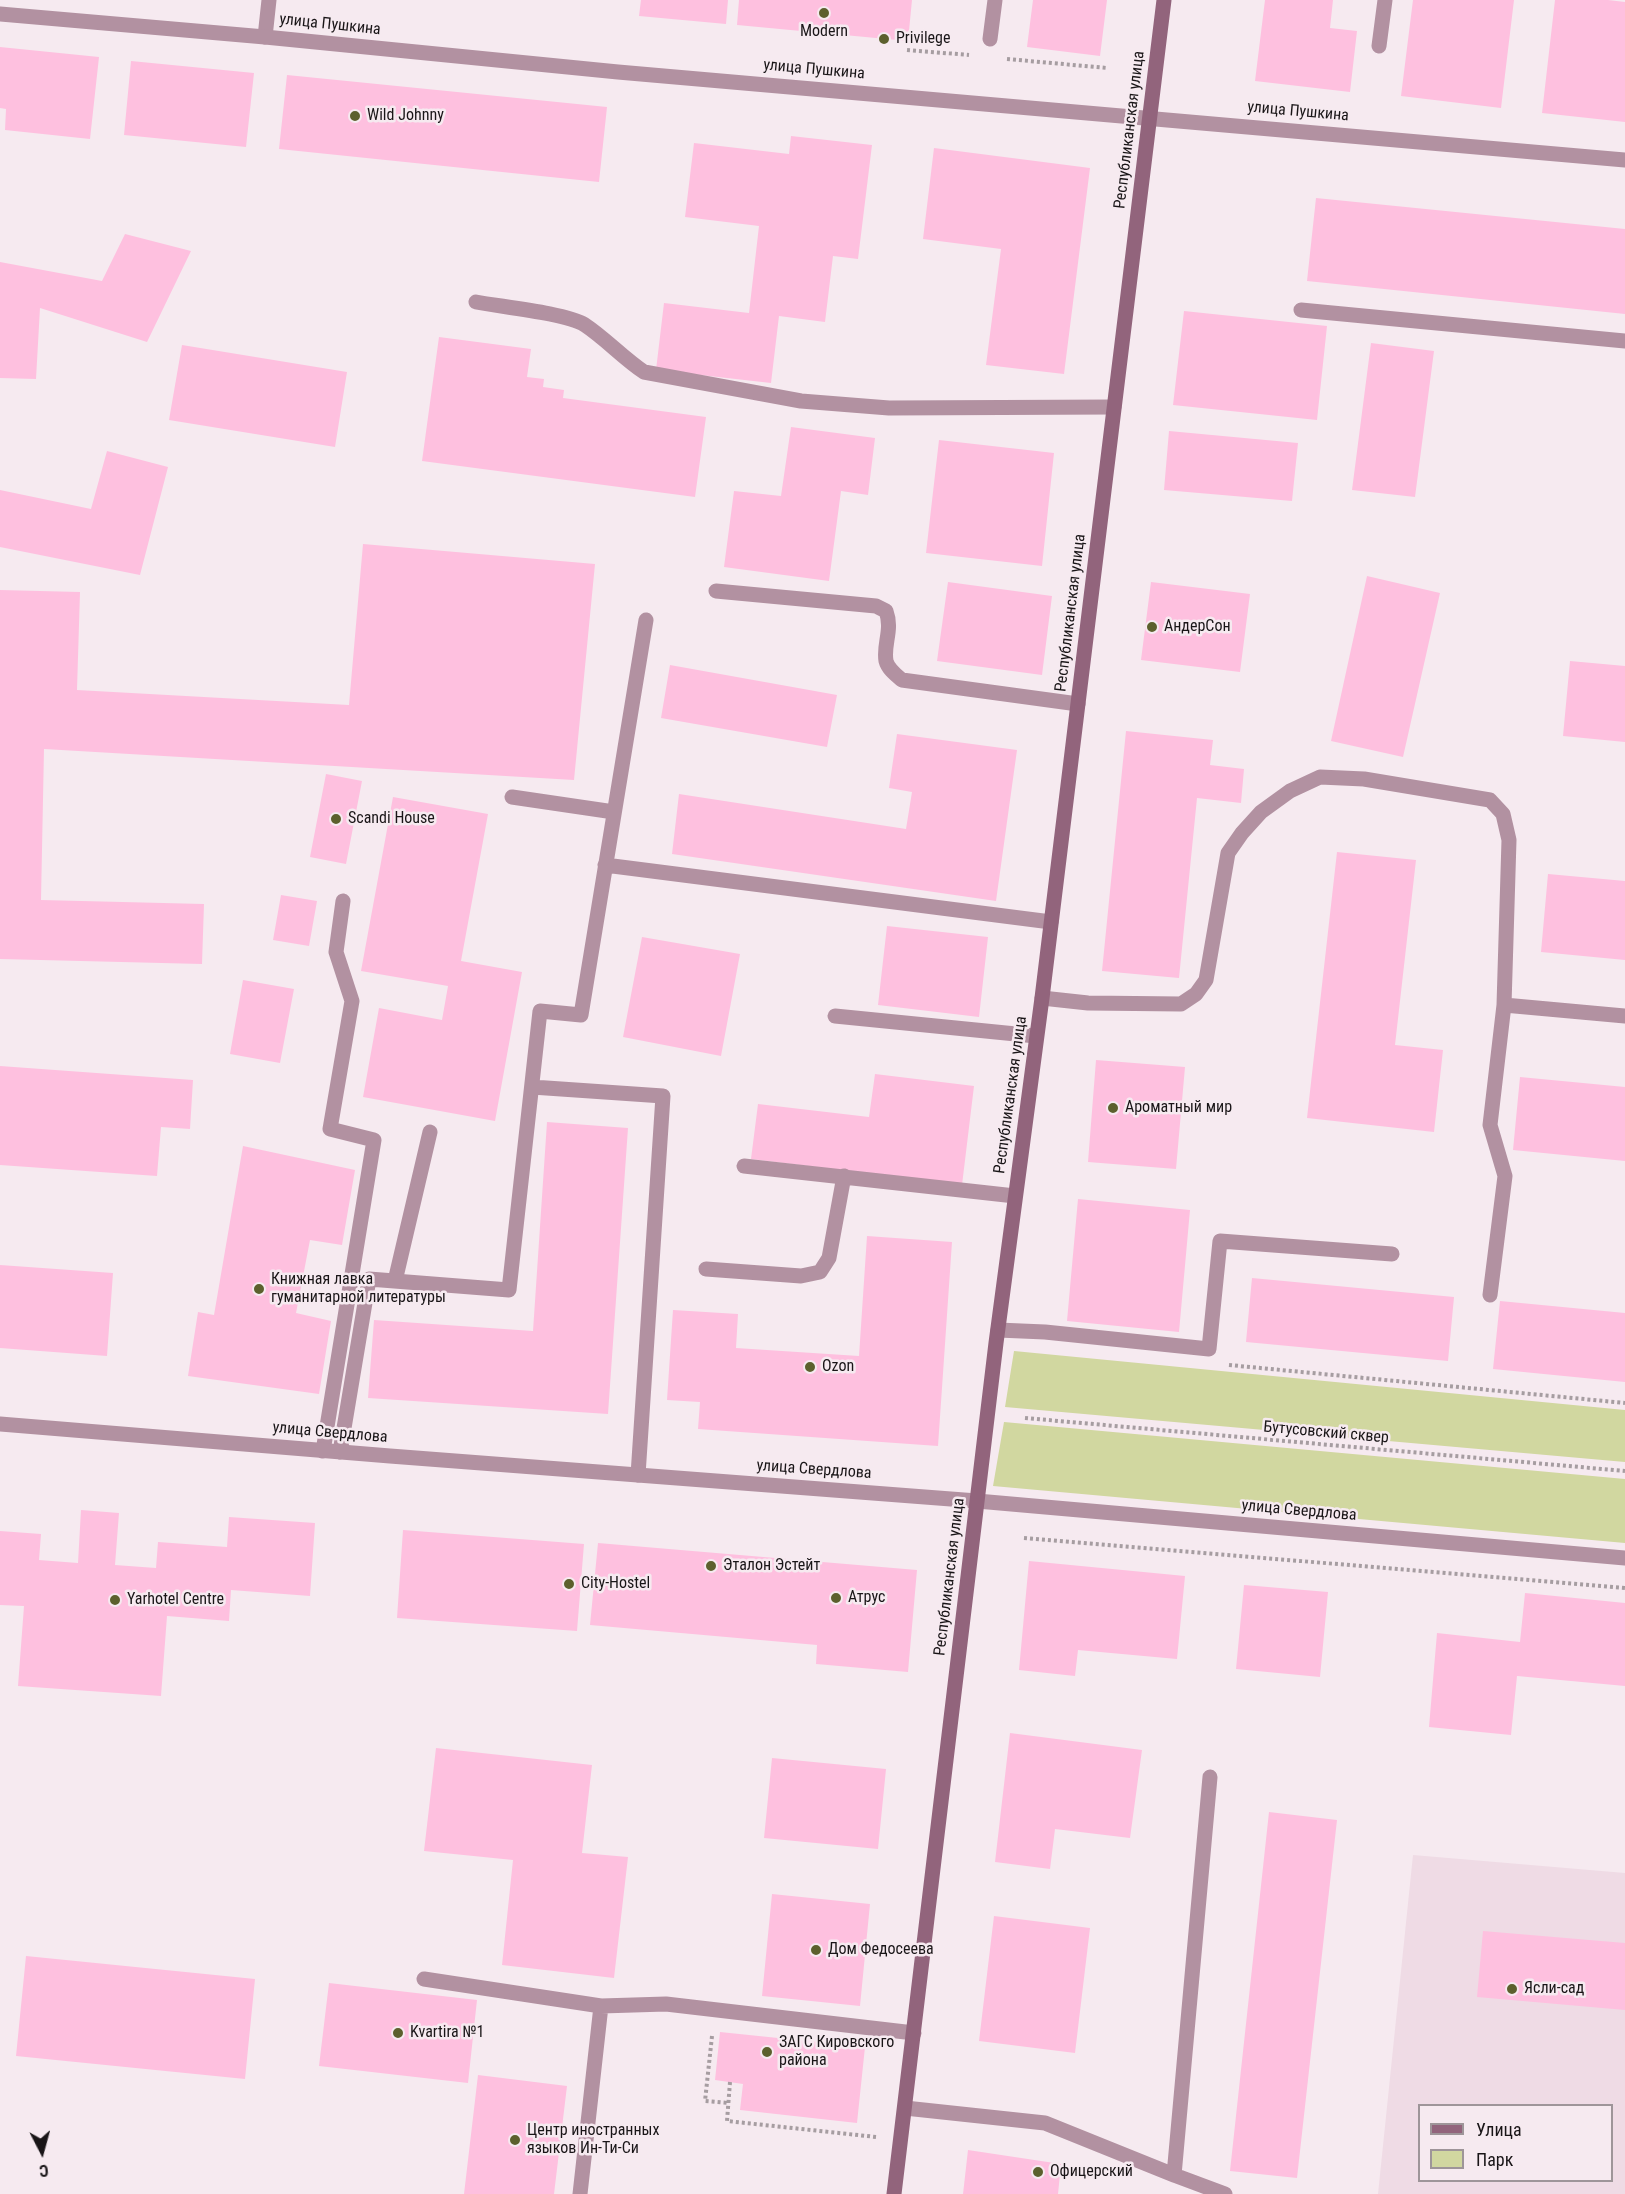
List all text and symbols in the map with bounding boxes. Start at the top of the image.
marker: Modern [817,6,831,20]
street label: улица Пушкина [278,10,382,40]
place label: Modern [800,22,848,42]
place label: Privilege [896,29,950,49]
marker: Privilege [877,32,891,46]
street label: Республиканская улица [1111,50,1149,210]
street label: улица Пушкина [762,56,866,84]
street label: улица Пушкина [1246,98,1350,126]
place label: Wild Johnny [367,106,444,126]
marker: Wild Johnny [348,109,362,123]
street label: Республиканская улица [1052,533,1090,693]
place label: АндерСон [1164,617,1231,637]
marker: АндерСон [1145,620,1159,634]
place label: Scandi House [348,809,435,829]
marker: Scandi House [329,812,343,826]
street label: Республиканская улица [990,1015,1032,1175]
place label: Ароматный мир [1125,1098,1232,1118]
marker: Ароматный мир [1106,1101,1120,1115]
place label: Книжная лавка гуманитарной литературы [271,1270,446,1308]
marker: Книжная лавка гуманитарной литературы [252,1282,266,1296]
place label: Ozon [822,1357,854,1377]
marker: Ozon [803,1360,817,1374]
street label: улица Свердлова [272,1418,388,1448]
street label: Бутусовский сквер [1262,1418,1390,1448]
street label: улица Свердлова [756,1456,872,1484]
street label: улица Свердлова [1241,1496,1357,1526]
street label: Республиканская улица [931,1497,969,1657]
place label: Эталон Эстейт [723,1556,820,1576]
marker: Эталон Эстейт [704,1559,718,1573]
place label: City-Hostel [581,1574,650,1594]
marker: City-Hostel [562,1577,576,1591]
place label: Атрус [848,1588,885,1608]
place label: Yarhotel Centre [127,1590,224,1610]
marker: Атрус [829,1591,843,1605]
marker: Yarhotel Centre [108,1593,122,1607]
place label: Дом Федосеева [828,1940,934,1960]
marker: Дом Федосеева [809,1943,823,1957]
place label: Ясли-сад [1524,1979,1584,1999]
marker: Ясли-сад [1505,1982,1519,1996]
place label: Kvartira №1 [410,2023,484,2043]
marker: Kvartira №1 [391,2026,405,2040]
place label: ЗАГС Кировского района [779,2033,894,2071]
marker: ЗАГС Кировского района [760,2045,774,2059]
legend [1418,2104,1613,2182]
text: Улица [1476,2119,1522,2140]
place label: Центр иностранных языков Ин-Ти-Си [527,2121,660,2159]
north arrow [12,2122,72,2182]
marker: Центр иностранных языков Ин-Ти-Си [508,2133,522,2147]
text: Парк [1476,2149,1513,2170]
text: С [38,2160,49,2180]
place label: Офицерский [1050,2162,1133,2182]
marker: Офицерский [1031,2165,1045,2179]

